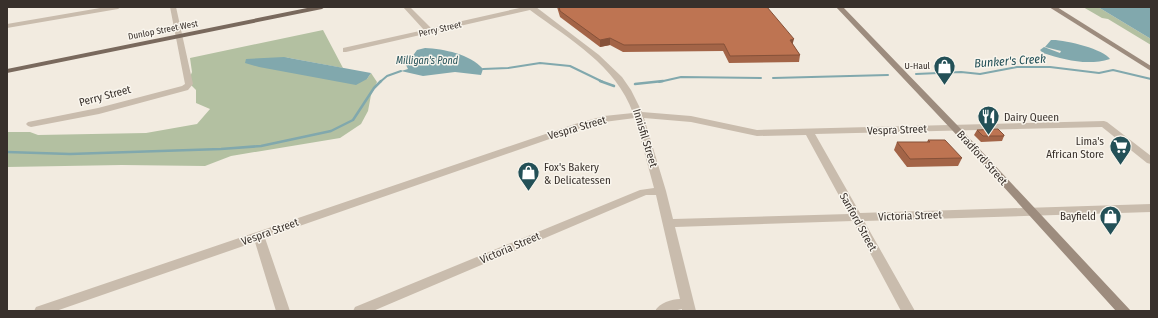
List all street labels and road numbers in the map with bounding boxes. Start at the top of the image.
street label: Dunlop Street West [127,18,199,42]
street label: Perry Street [418,19,462,39]
street label: Perry Street [78,83,133,109]
street label: Innisfil Street [630,107,660,169]
street label: Vespra Street [546,113,608,142]
street label: Vespra Street [867,122,928,138]
street label: Bradford Street [954,128,1010,188]
street label: Sanford Street [837,191,880,254]
street label: Victoria Street [878,208,943,224]
street label: Vespra Street [240,216,301,248]
street label: Victoria Street [478,229,542,266]

